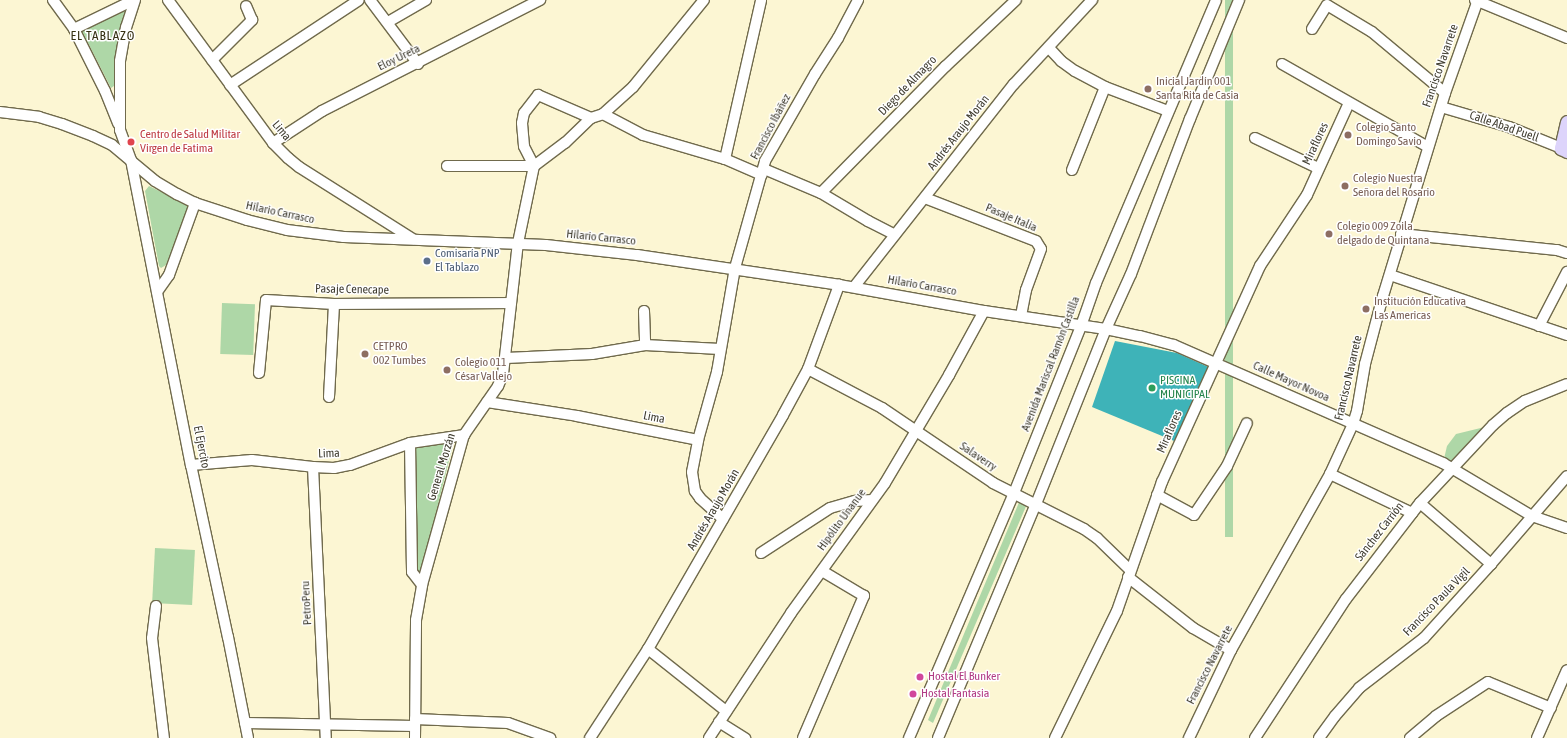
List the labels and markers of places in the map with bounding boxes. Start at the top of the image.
place label: Inicial Jardín 001 Santa Rita de Casia [1156,75,1239,103]
marker: Inicial Jardín 001 Santa Rita de Casia [1143,84,1153,94]
place label: Colegio Santo Domingo Savio [1356,121,1422,149]
place label: Centro de Salud Militar Virgen de Fatima [140,128,240,156]
marker: Colegio Santo Domingo Savio [1343,130,1353,140]
marker: Centro de Salud Militar Virgen de Fatima [125,136,137,148]
place label: Colegio Nuestra Señora del Rosario [1353,172,1435,200]
marker: Colegio Nuestra Señora del Rosario [1340,181,1350,191]
place label: Colegio 009 Zoila delgado de Quintana [1337,220,1429,248]
marker: Colegio 009 Zoila delgado de Quintana [1324,229,1334,239]
place label: Comisaría PNP El Tablazo [435,247,500,275]
marker: Comisaría PNP El Tablazo [422,256,432,266]
place label: Institución Educativa Las Americas [1374,295,1466,323]
marker: Institución Educativa Las Americas [1361,304,1371,314]
place label: CETPRO 002 Tumbes [373,340,426,368]
marker: CETPRO 002 Tumbes [360,349,370,359]
place label: Colegio 011 César Vallejo [455,356,512,384]
marker: Colegio 011 César Vallejo [442,365,452,375]
place label: PISCINA MUNICIPAL [1160,374,1210,402]
marker: PISCINA MUNICIPAL [1147,383,1157,393]
place label: Hostal El Bunker [928,670,1000,684]
marker: Hostal El Bunker [915,672,925,682]
place label: Hostal Fantasia [921,687,989,701]
marker: Hostal Fantasia [908,689,918,699]

